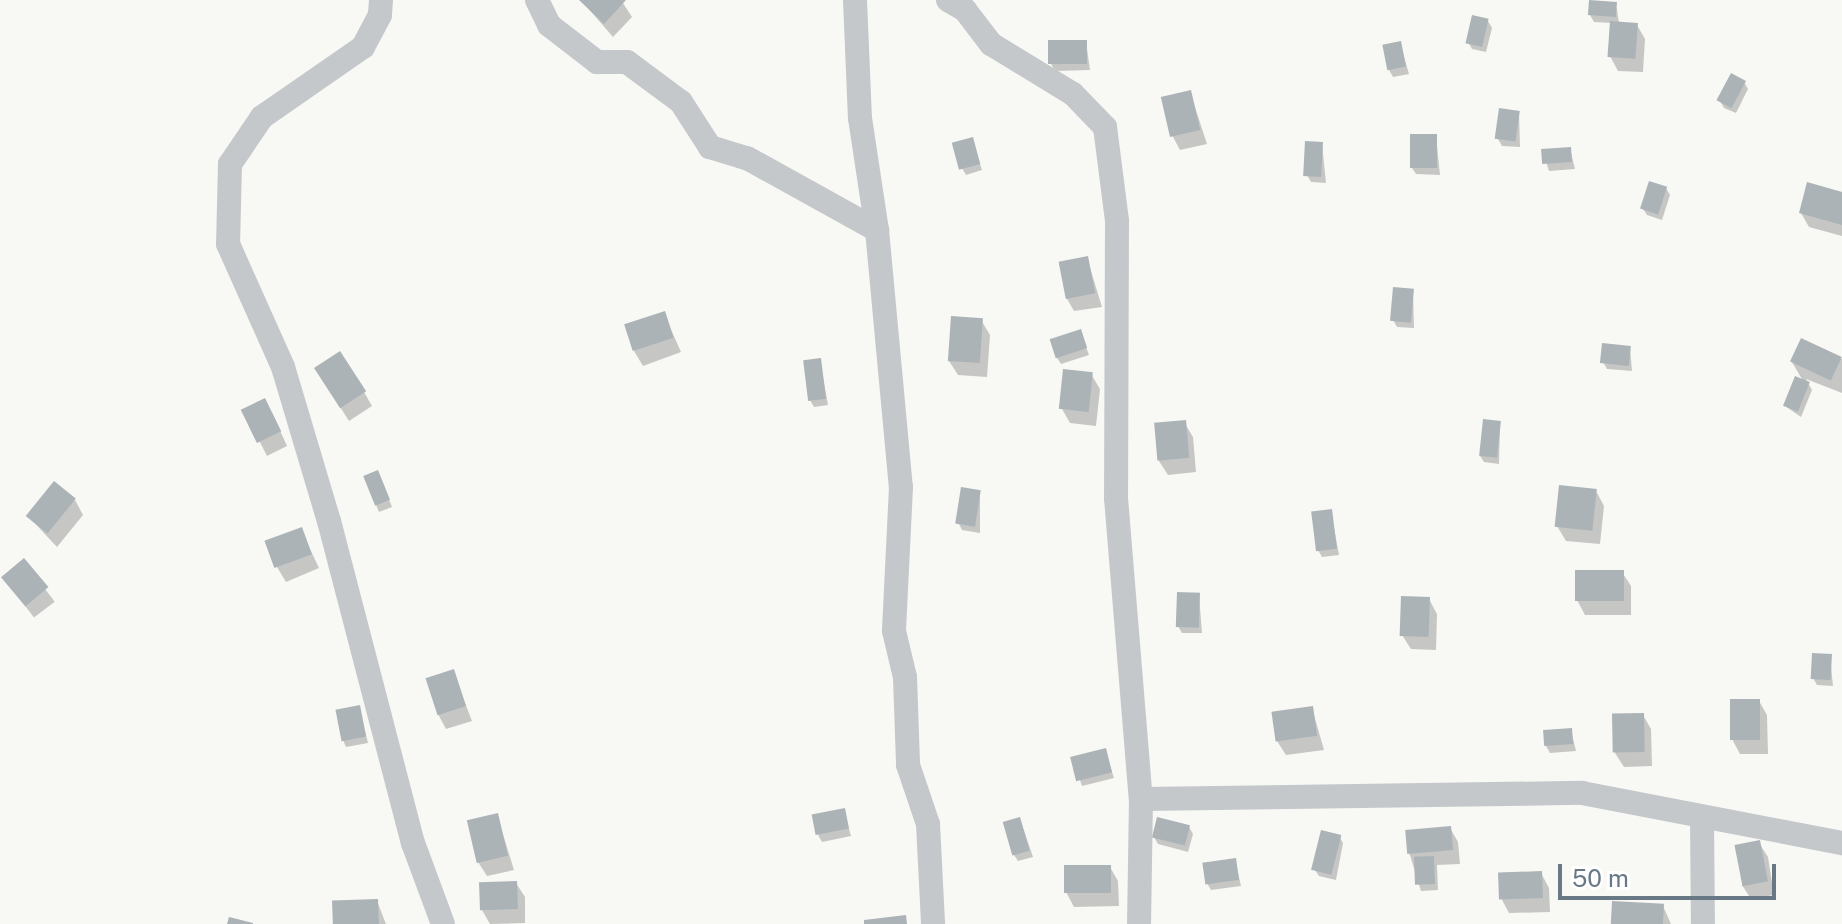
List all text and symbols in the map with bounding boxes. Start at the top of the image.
scale bar [1562,848,1780,898]
text: 50 m [1572,864,1629,892]

